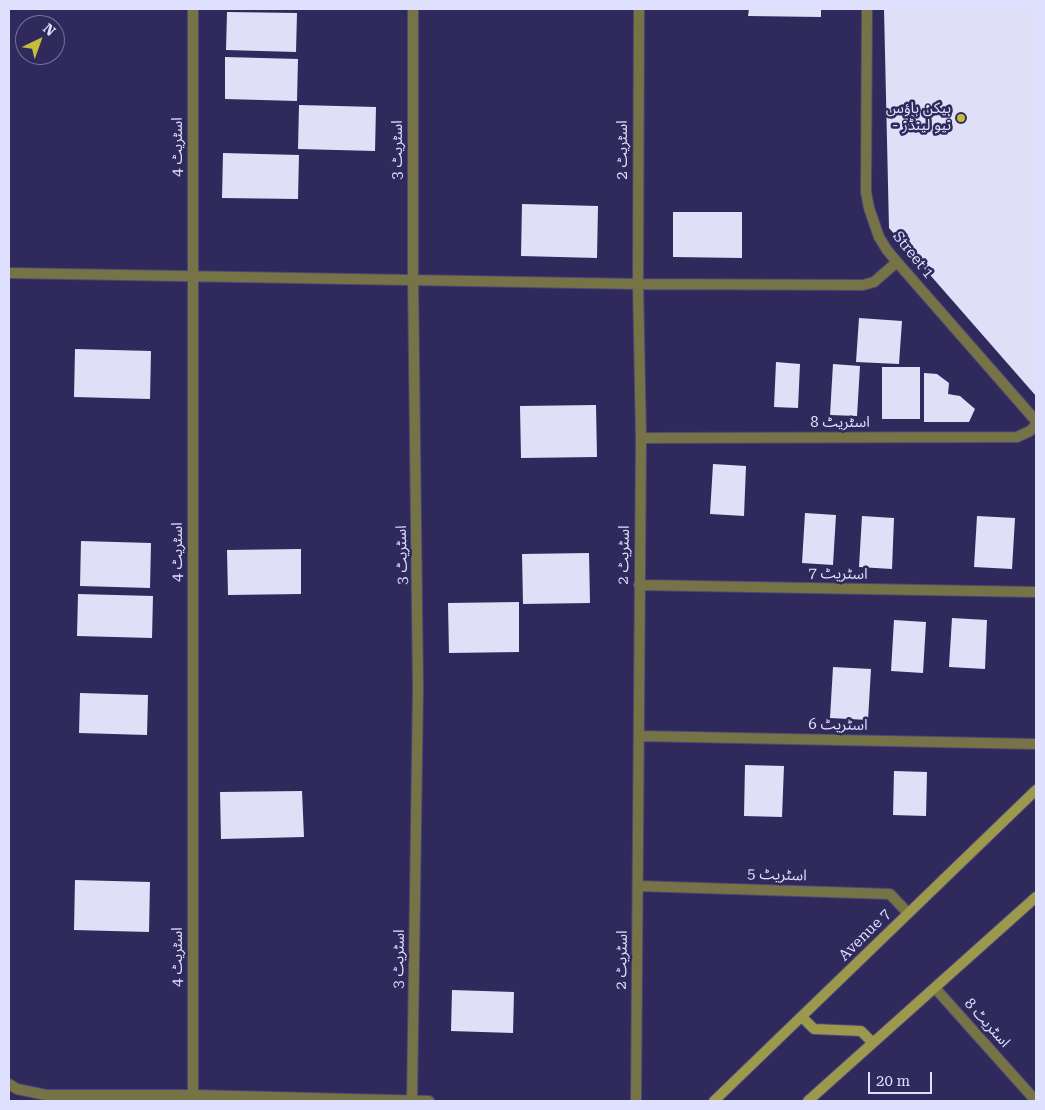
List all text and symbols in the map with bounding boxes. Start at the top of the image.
north arrow [15,15,65,65]
text: N [40,20,59,39]
place label: بیکن ہاؤس - نیو لینڈز [886,100,951,135]
marker: بیکن ہاؤس - نیو لینڈز [955,112,967,124]
street label: اسٹریٹ 4 [169,117,187,177]
street label: اسٹریٹ 3 [389,120,407,180]
street label: اسٹریٹ 2 [614,120,632,180]
street label: Street 1 [889,228,937,282]
street label: اسٹریٹ 8 [810,414,870,432]
street label: اسٹریٹ 4 [169,522,187,582]
street label: اسٹریٹ 3 [392,525,412,585]
street label: اسٹریٹ 2 [614,525,634,585]
street label: اسٹریٹ 7 [808,564,868,584]
street label: اسٹریٹ 6 [808,715,868,735]
street label: اسٹریٹ 5 [747,865,807,885]
street label: Avenue 7 [835,905,895,965]
street label: اسٹریٹ 4 [169,927,187,987]
street label: اسٹریٹ 3 [389,929,409,989]
street label: اسٹریٹ 2 [612,930,632,990]
street label: اسٹریٹ 8 [960,995,1014,1051]
scale bar [870,1062,934,1094]
text: 20 m [876,1072,910,1090]

